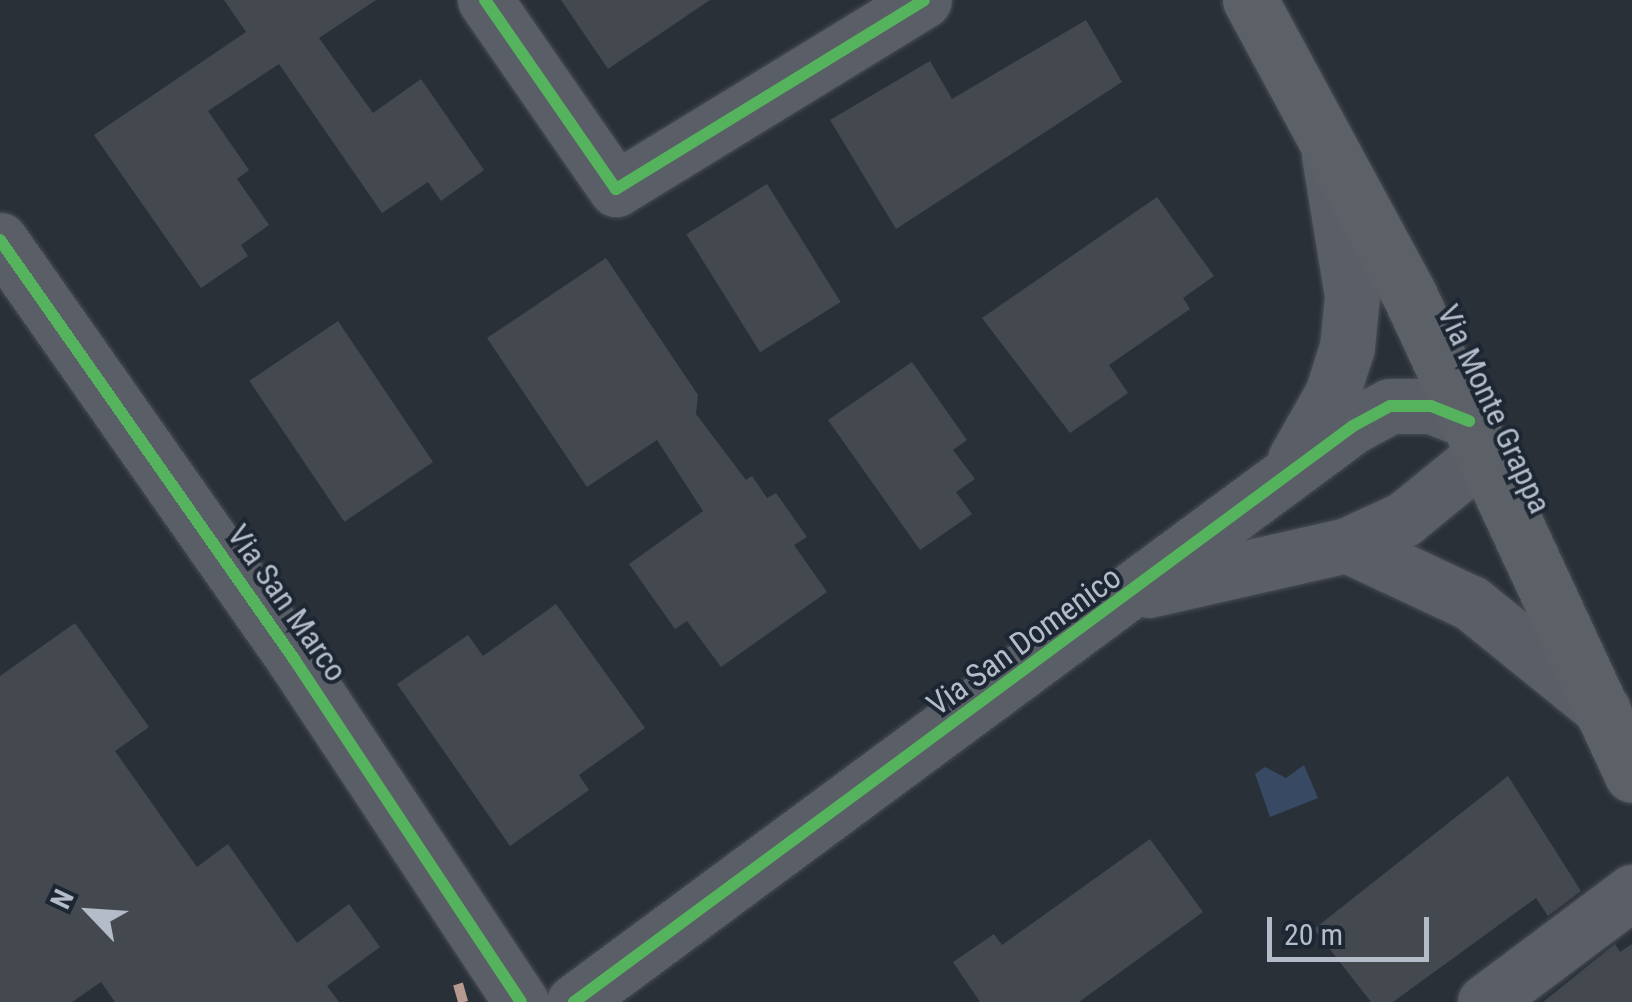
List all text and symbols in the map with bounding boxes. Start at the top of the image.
street label: Via Monte Grappa [1429,299,1559,519]
street label: Via San Marco [219,517,355,689]
street label: Via San Domenico [920,558,1128,724]
north arrow [40,862,140,962]
text: N [44,884,81,914]
scale bar [1272,897,1434,959]
text: 20 m [1284,917,1343,952]

